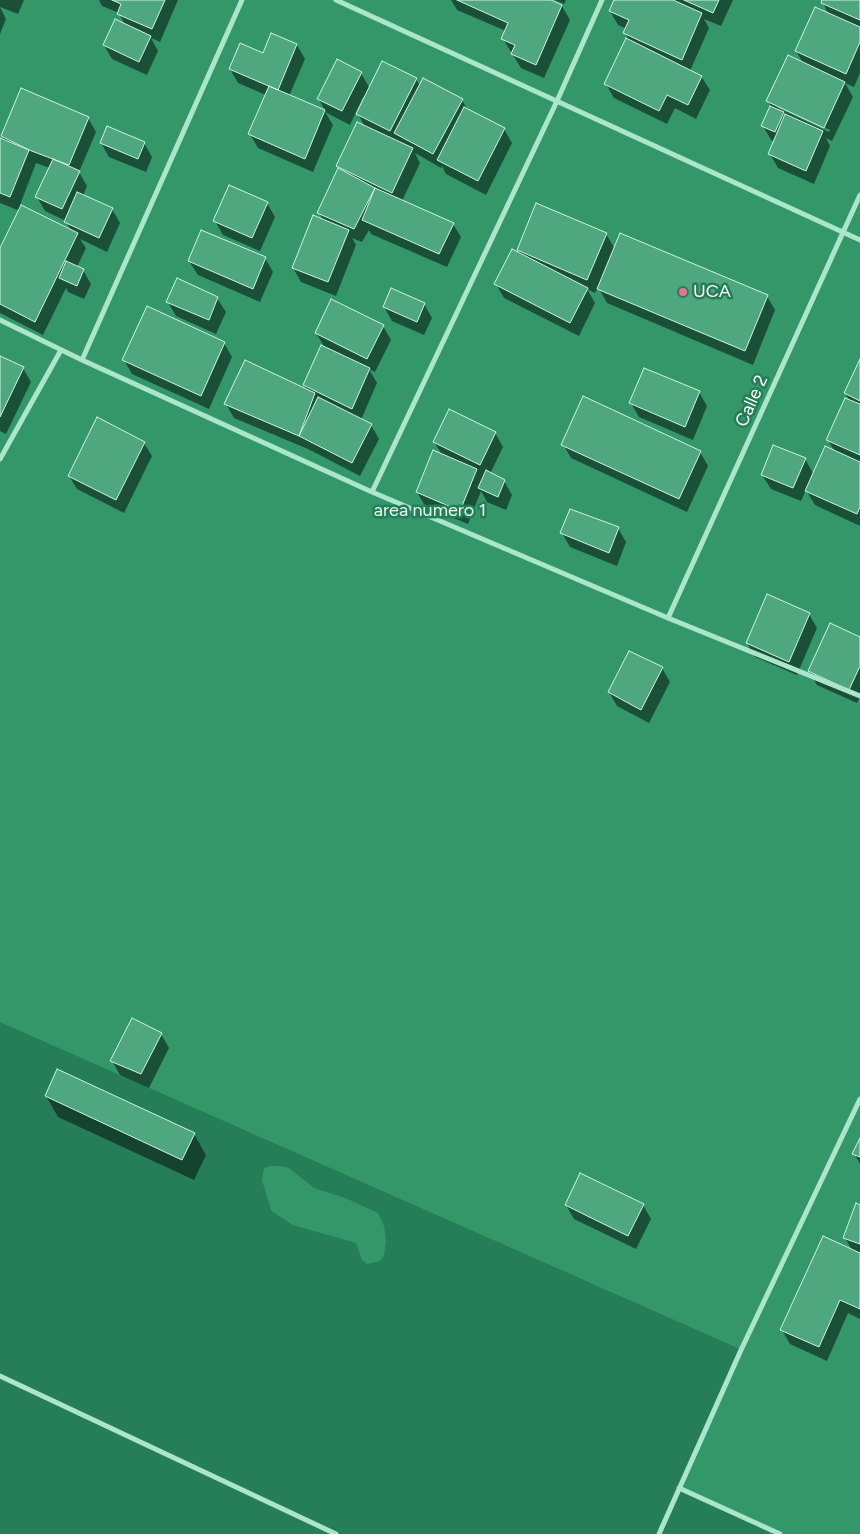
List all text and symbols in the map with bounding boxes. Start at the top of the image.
place label: UCA [693,281,731,303]
marker: UCA [677,286,689,298]
street label: Calle 2 [731,372,773,430]
park label: area numero 1 [374,500,486,522]

